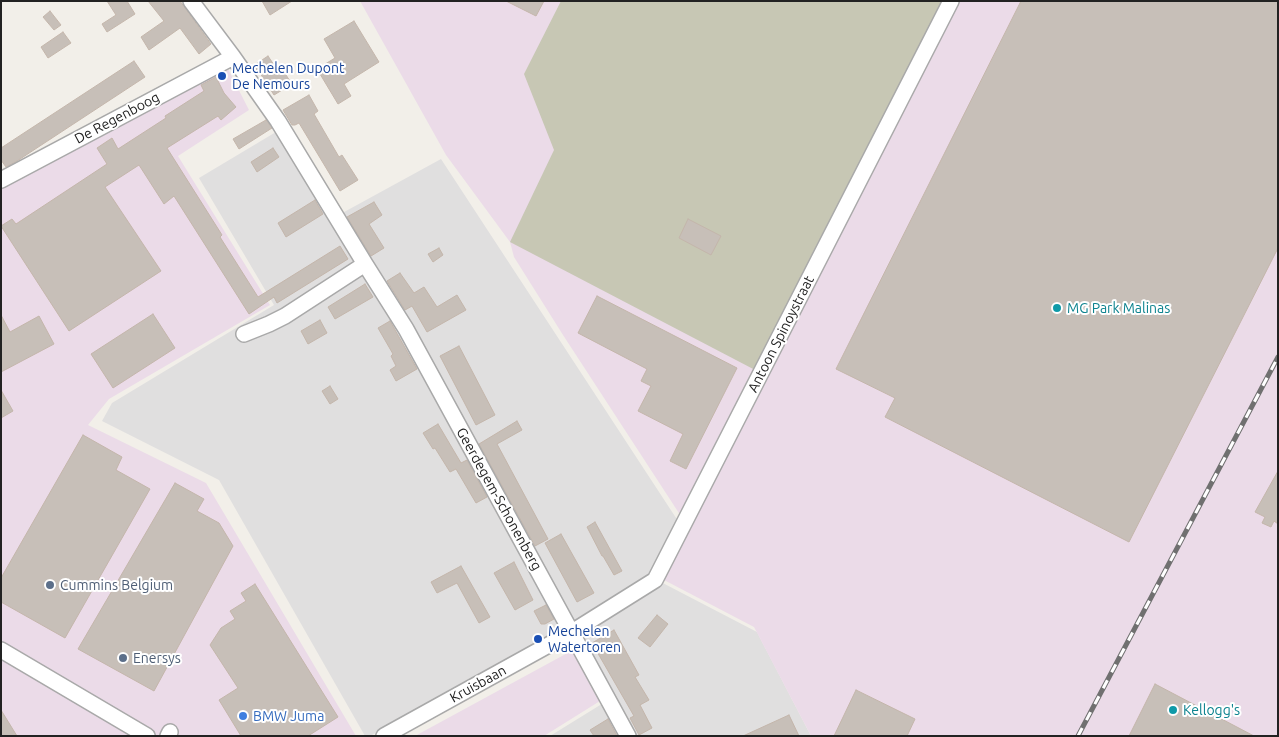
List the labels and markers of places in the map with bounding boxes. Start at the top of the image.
place label: Mechelen Dupont De Nemours [232,60,344,92]
marker: Mechelen Dupont De Nemours [216,70,228,82]
place label: MG Park Malinas [1067,300,1170,316]
marker: MG Park Malinas [1051,302,1063,314]
place label: Cummins Belgium [60,577,173,593]
marker: Cummins Belgium [44,579,56,591]
place label: Mechelen Watertoren [548,623,621,656]
marker: Mechelen Watertoren [532,633,544,645]
place label: Enersys [133,650,181,666]
marker: Enersys [117,652,129,664]
place label: Kellogg's [1183,702,1240,718]
marker: Kellogg's [1167,704,1179,716]
place label: BMW Juma [253,708,324,724]
marker: BMW Juma [237,710,249,722]

